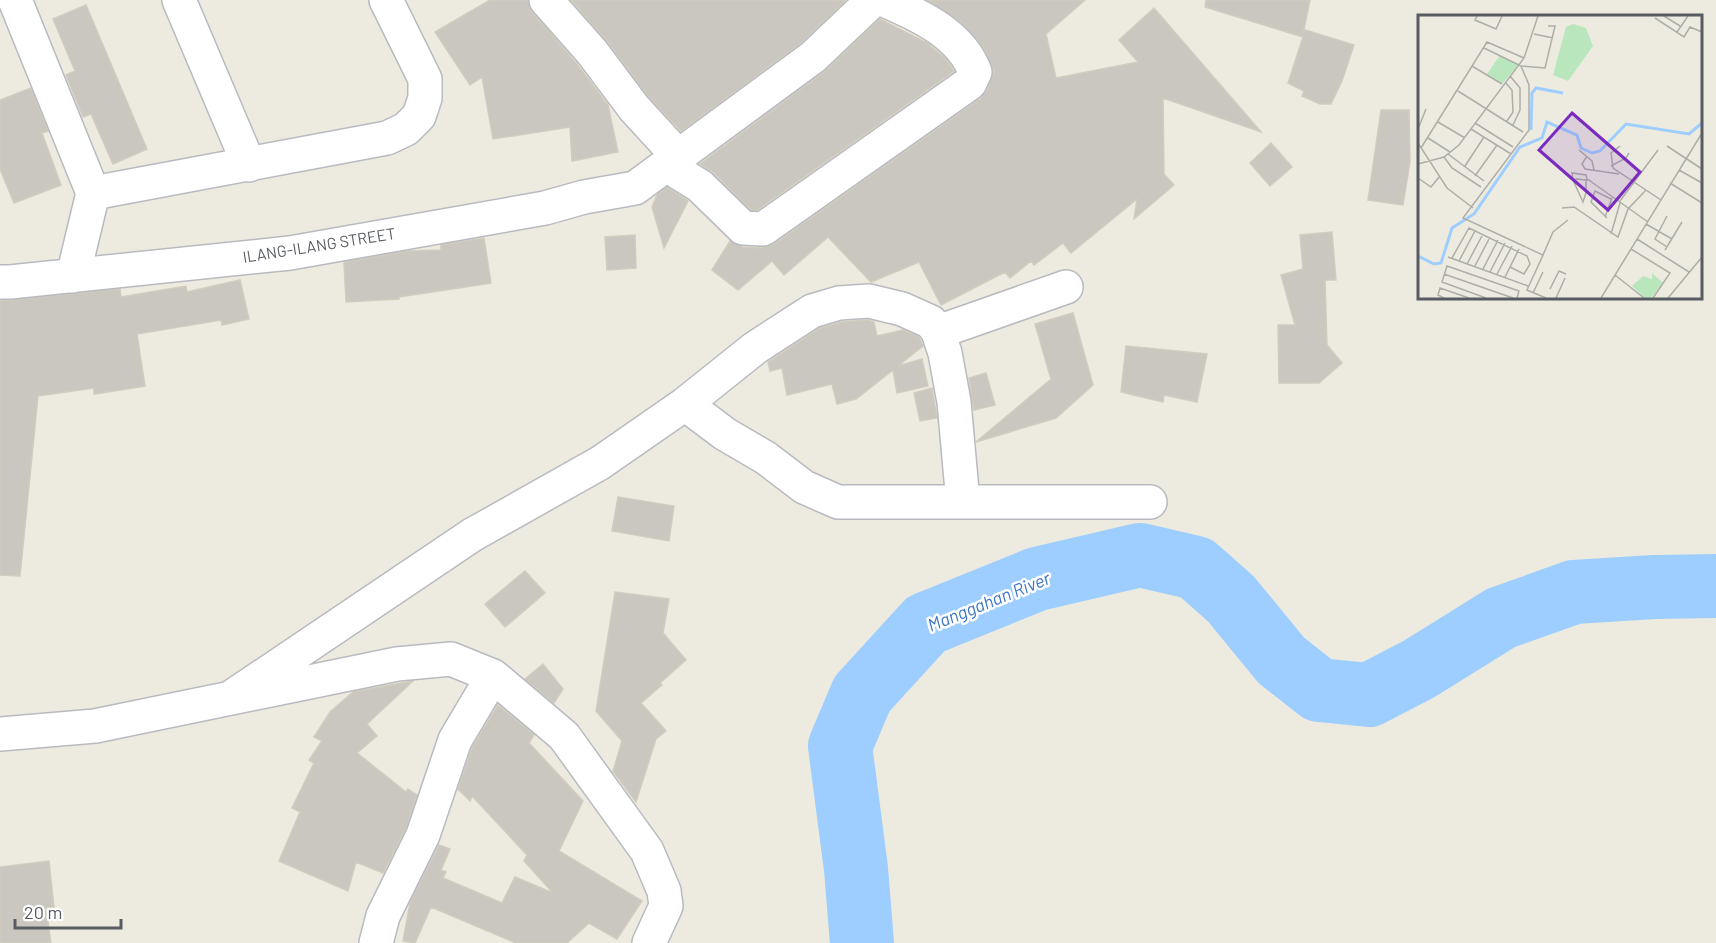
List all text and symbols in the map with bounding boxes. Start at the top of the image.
inset map [1418,15,1701,298]
street label: ILANG-ILANG STREET [241,223,397,266]
water label: Manggahan River [924,566,1054,636]
scale bar [15,892,122,930]
text: 20 m [24,901,62,923]

